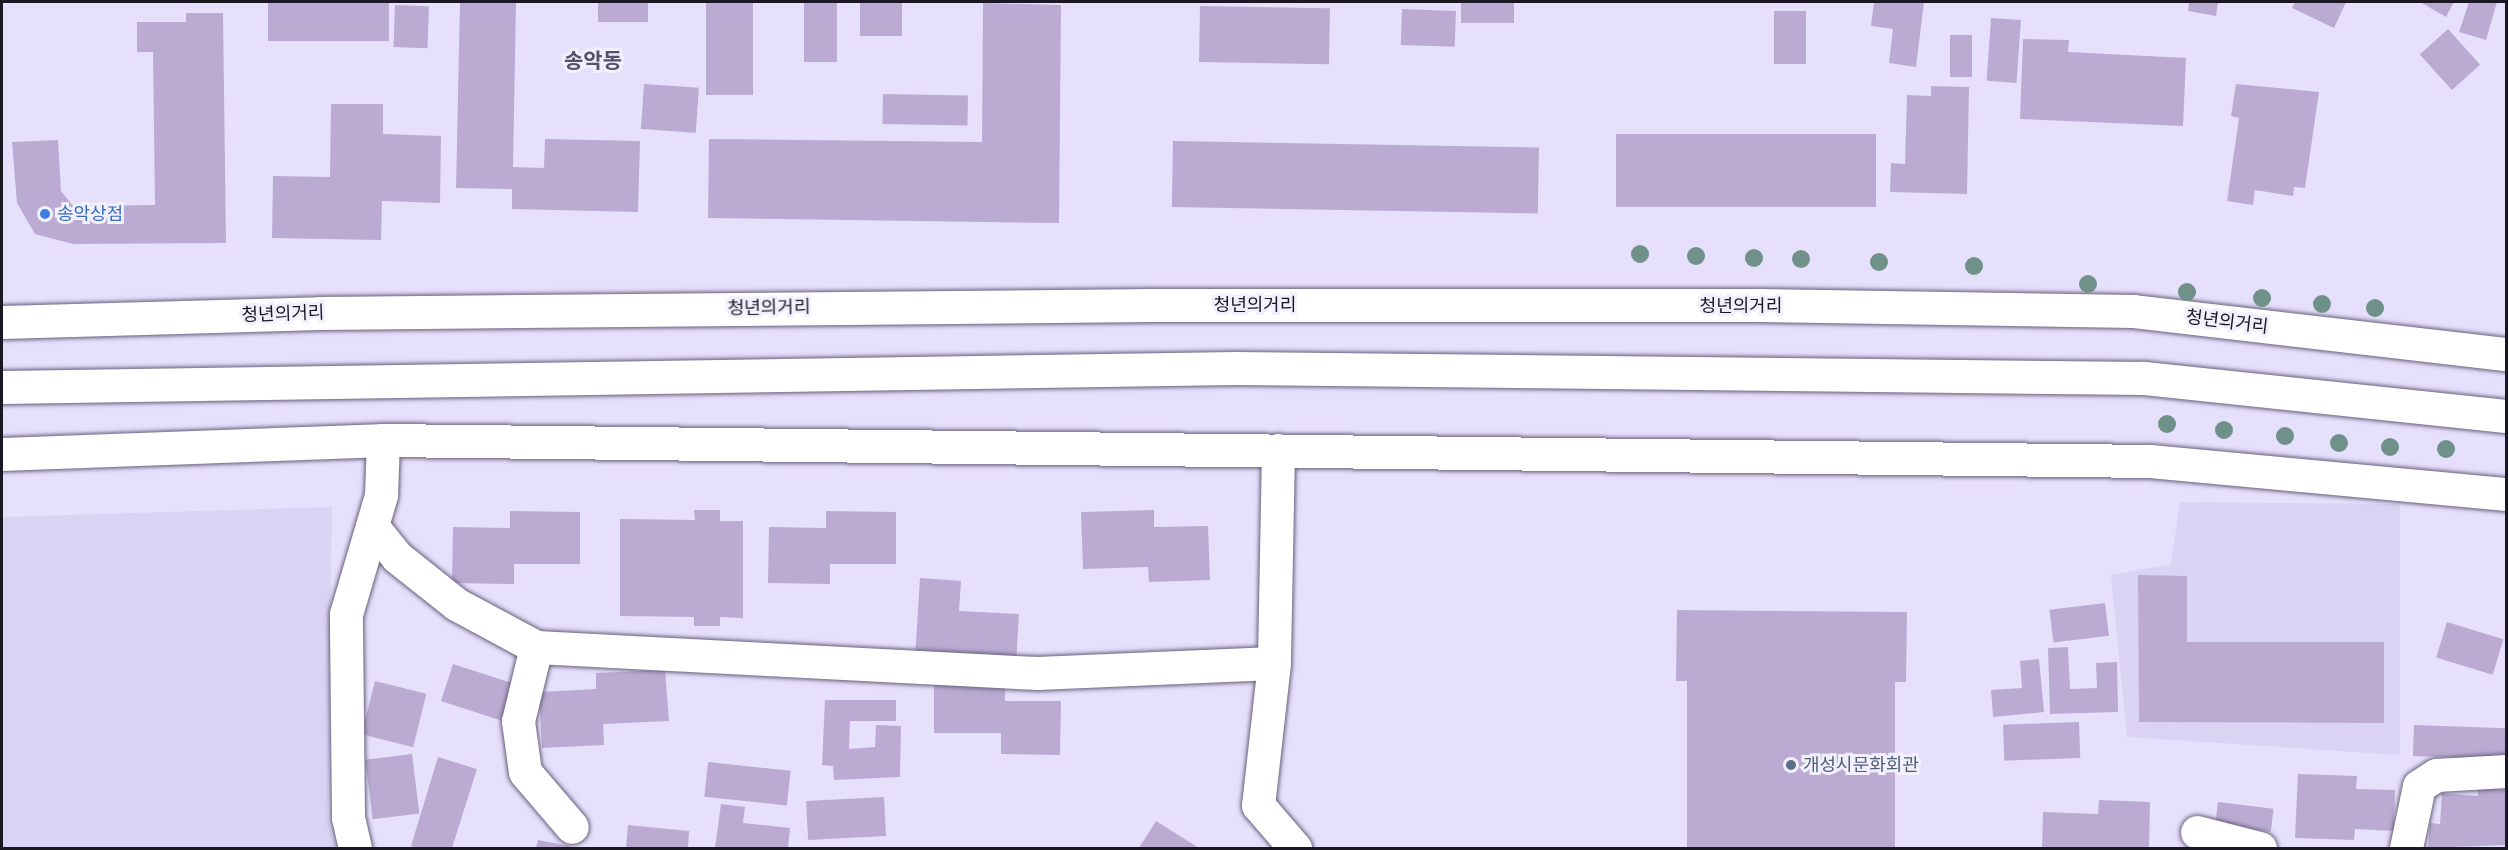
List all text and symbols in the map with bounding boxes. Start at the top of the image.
district label: 송악동 [564,48,622,74]
place label: 송악상점 [57,203,123,225]
marker: 송악상점 [38,207,52,221]
street label: 청년의거리 [1214,294,1296,316]
street label: 청년의거리 [1700,295,1782,317]
street label: 청년의거리 [727,296,811,320]
street label: 청년의거리 [241,302,325,326]
street label: 청년의거리 [2185,306,2269,338]
place label: 개성시문화회관 [1803,754,1919,776]
marker: 개성시문화회관 [1784,758,1798,772]

